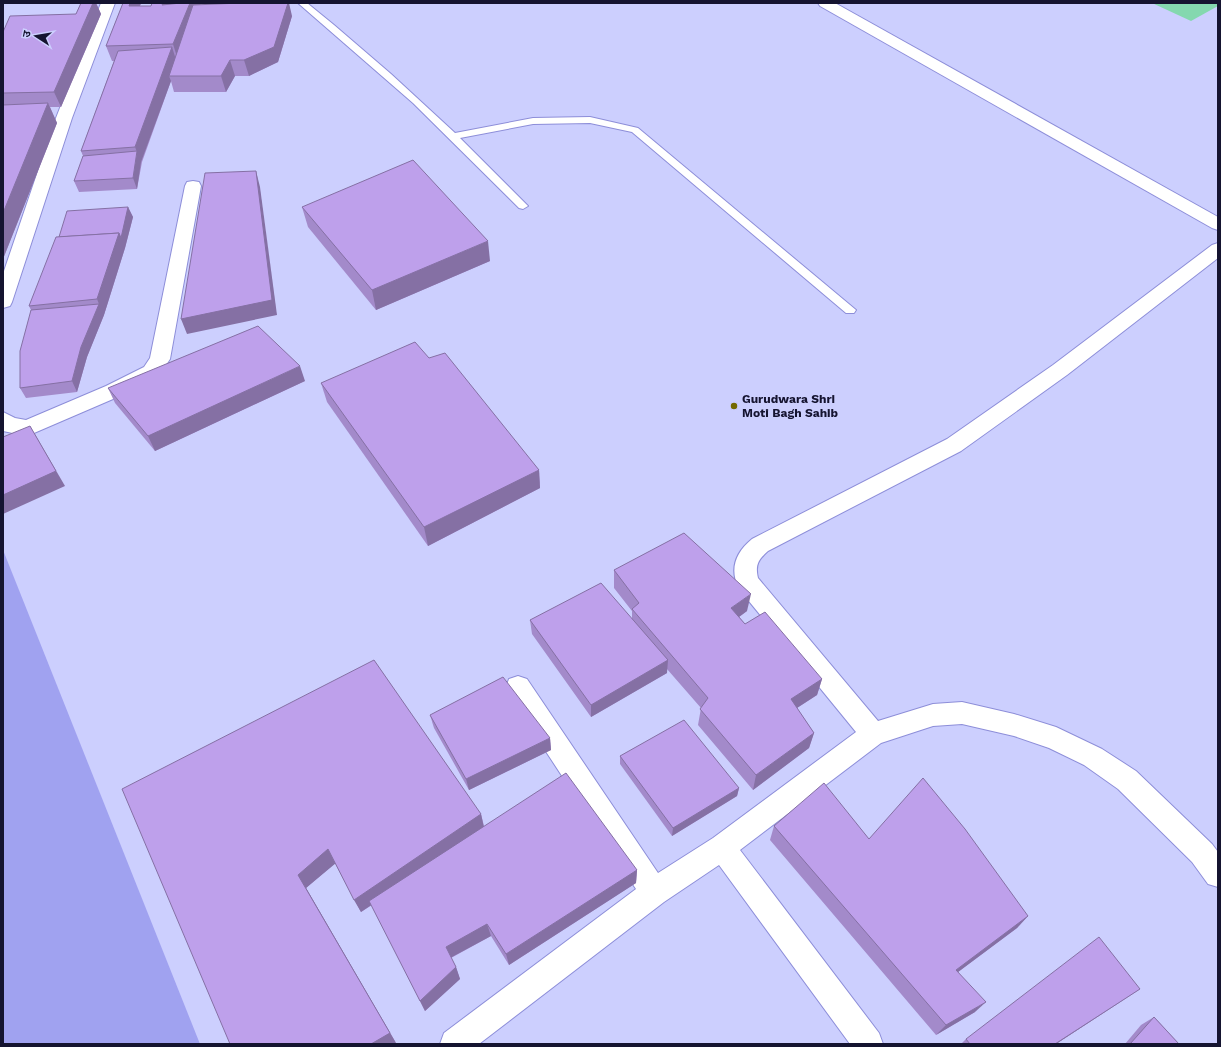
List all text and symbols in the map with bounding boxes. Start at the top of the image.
north arrow [16,16,56,56]
text: उ [20,29,34,39]
place label: Gurudwara Shri Moti Bagh Sahib [742,392,839,420]
marker: Gurudwara Shri Moti Bagh Sahib [729,401,739,411]

